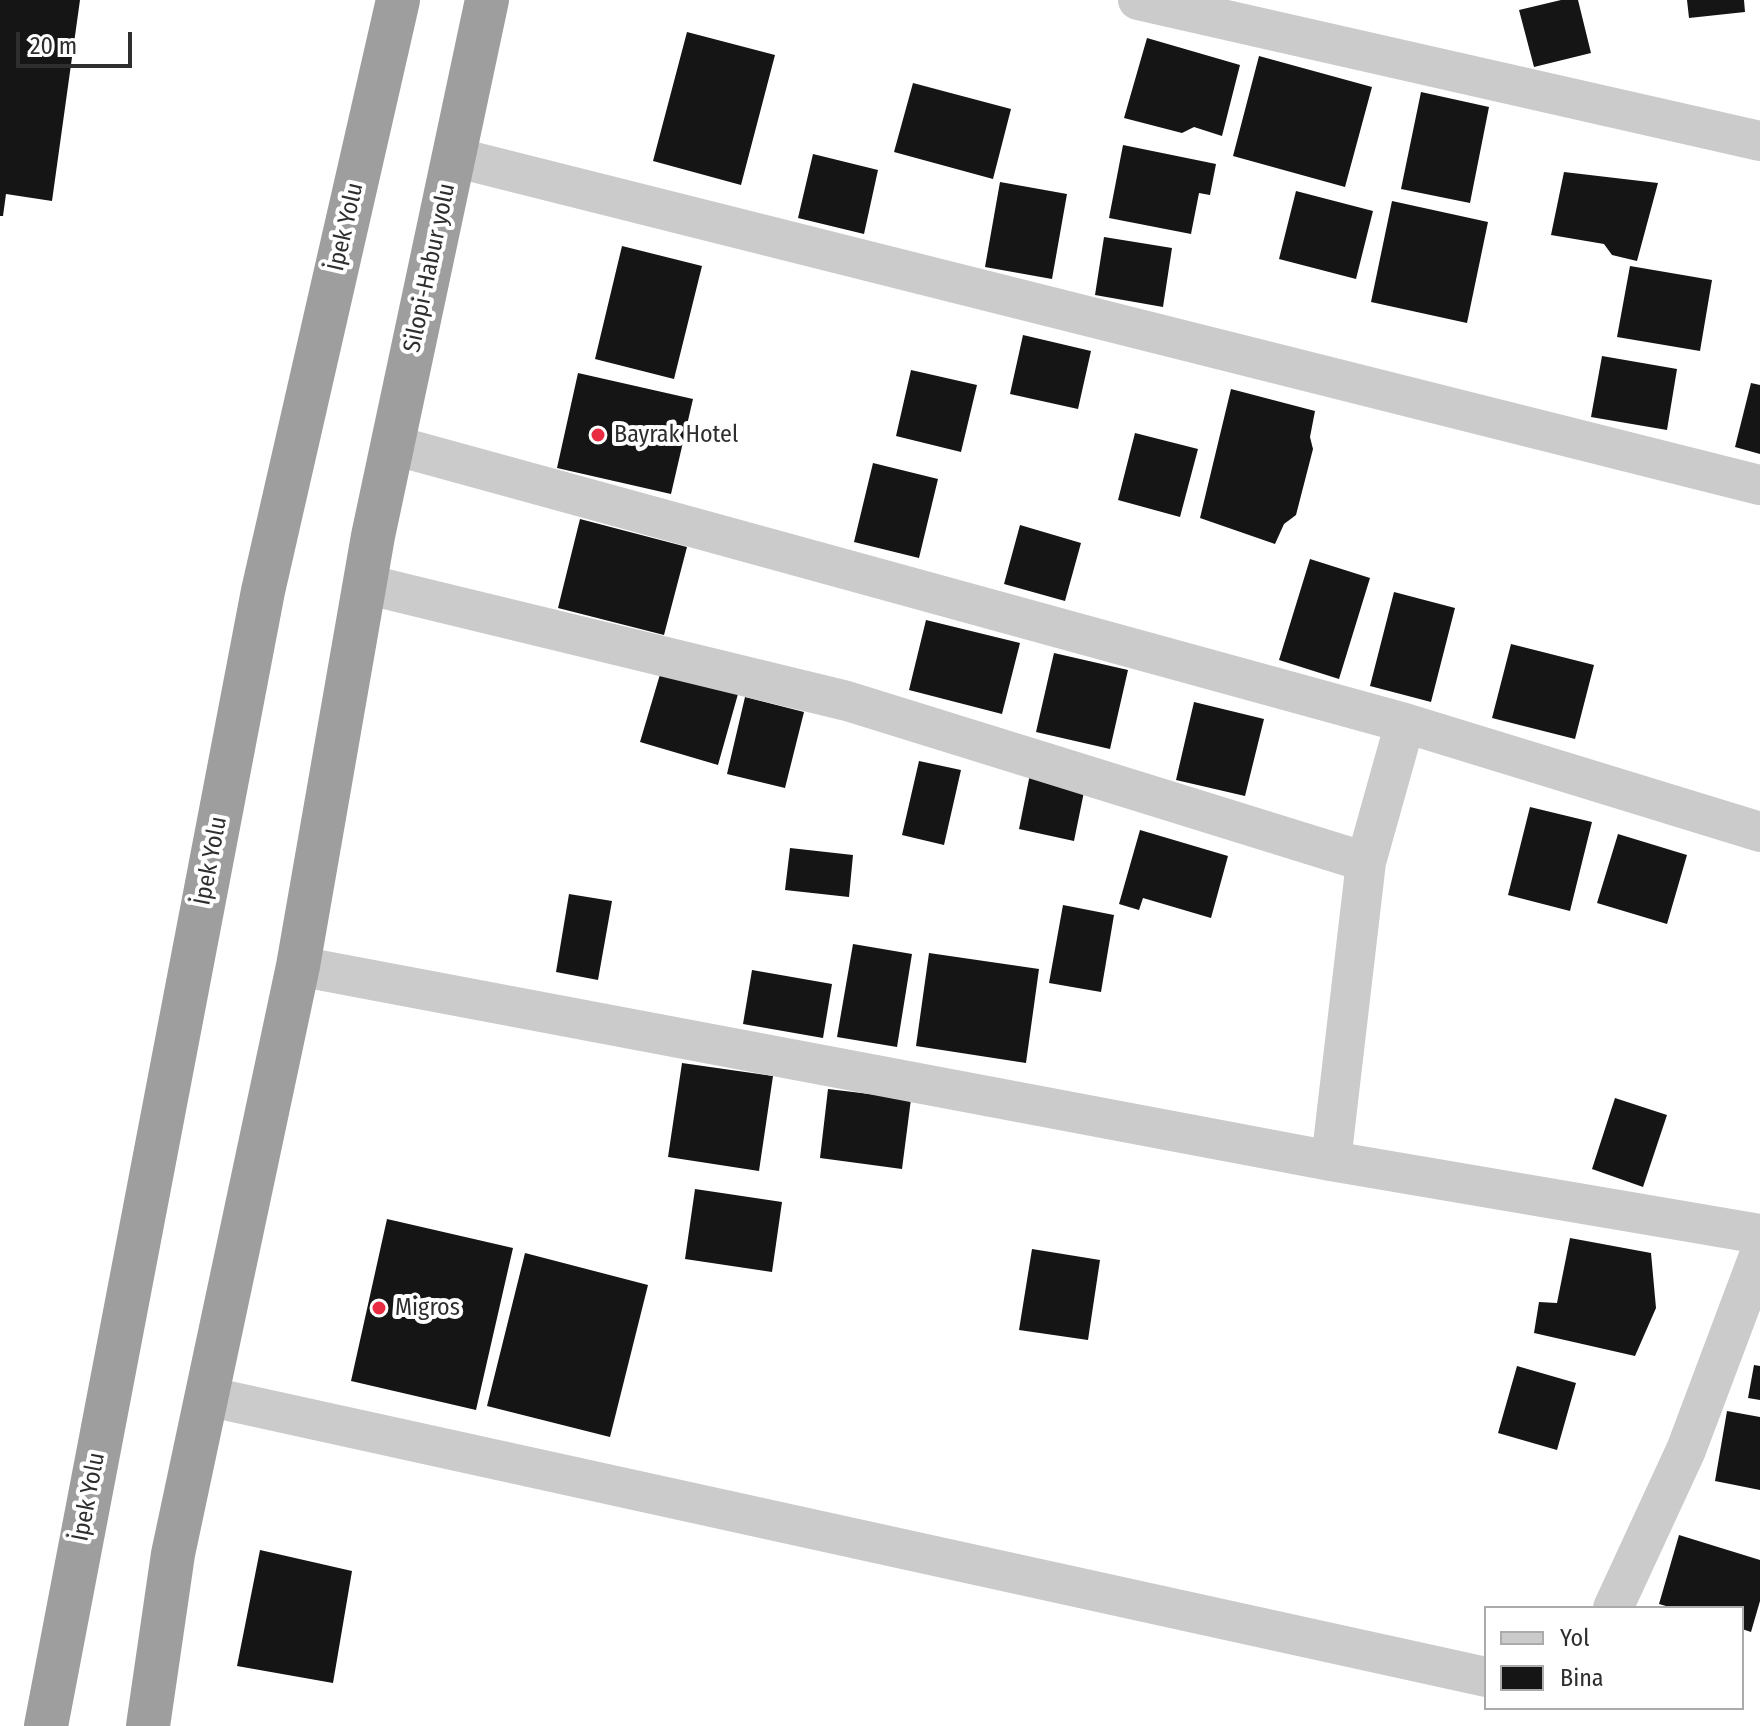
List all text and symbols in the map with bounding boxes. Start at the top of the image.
scale bar [20,16,136,66]
text: 20 m [30,32,77,60]
street label: İpek Yolu [322,180,370,274]
street label: Silopi-Habur yolu [398,181,462,355]
place label: Bayrak Hotel [614,421,738,449]
marker: Bayrak Hotel [589,426,607,444]
street label: İpek Yolu [188,814,234,908]
place label: Migros [395,1294,460,1322]
marker: Migros [370,1299,388,1317]
street label: İpek Yolu [66,1450,112,1544]
legend [1484,1606,1744,1710]
text: Yol [1560,1624,1590,1652]
text: Bina [1560,1664,1604,1692]

